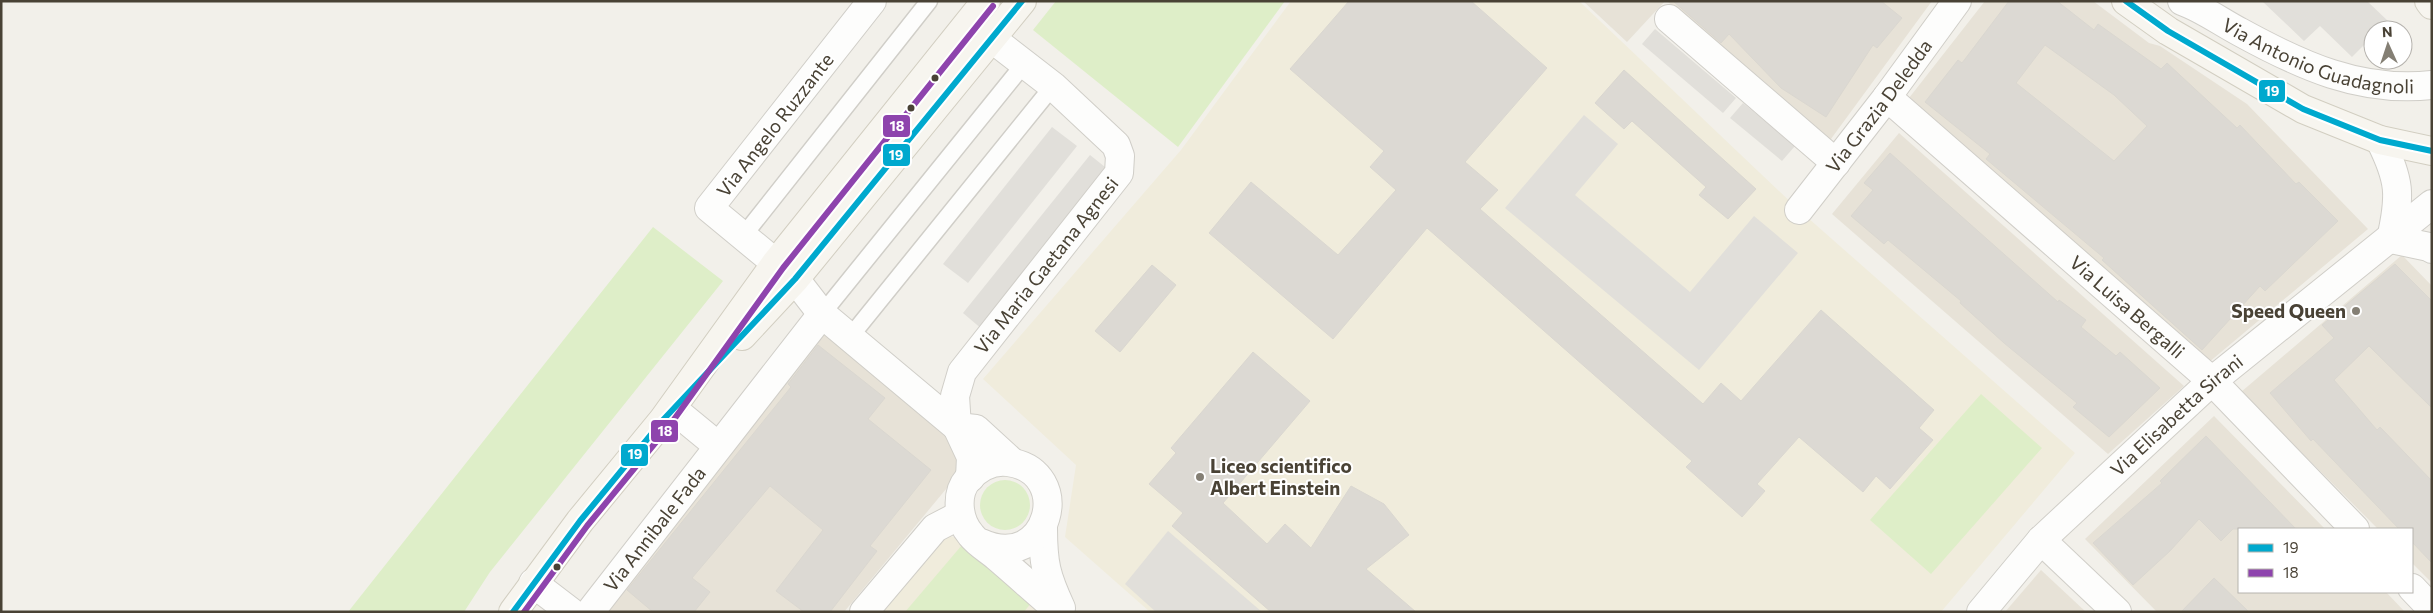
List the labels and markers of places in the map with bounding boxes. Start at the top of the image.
unlabelled marker [930,73,940,83]
unlabelled marker [906,103,916,113]
place label: Speed Queen [2231,299,2346,322]
marker: Speed Queen [2350,305,2362,317]
place label: Liceo scientifico Albert Einstein [1210,454,1352,499]
marker: Liceo scientifico Albert Einstein [1194,471,1206,483]
unlabelled marker [552,562,562,572]

